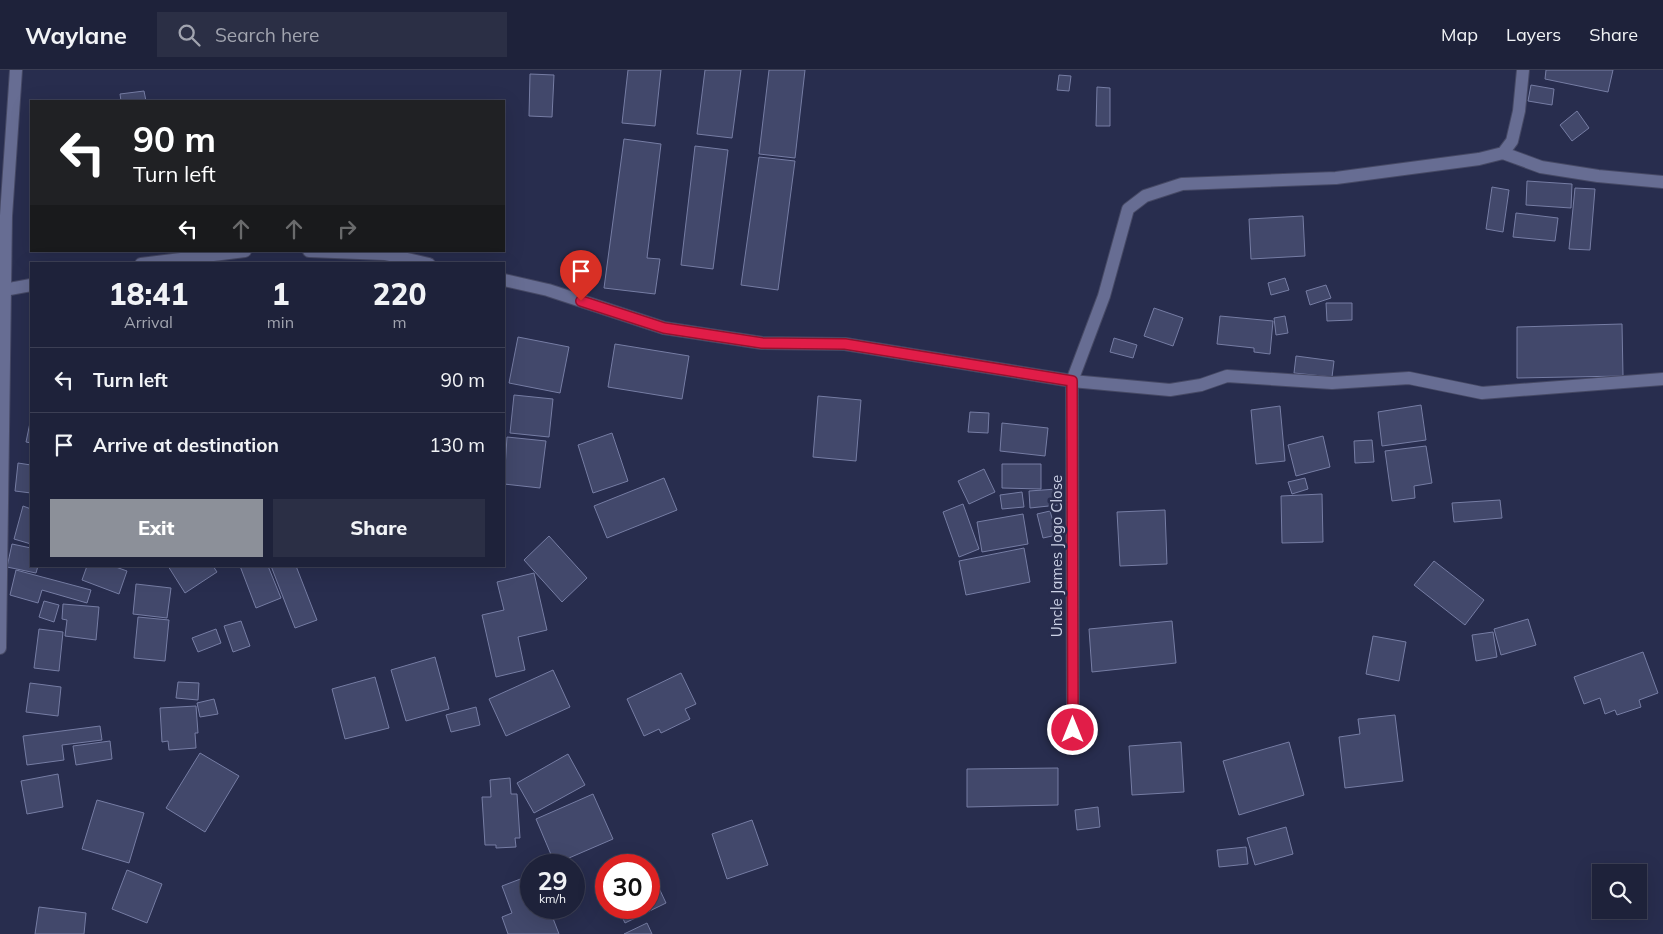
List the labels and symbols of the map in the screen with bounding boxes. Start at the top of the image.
pin [560,250,602,301]
street label: Uncle James Jogo Close [1047,475,1066,637]
position arrow [1046,703,1098,755]
speed limit sign: 30 [595,854,660,919]

